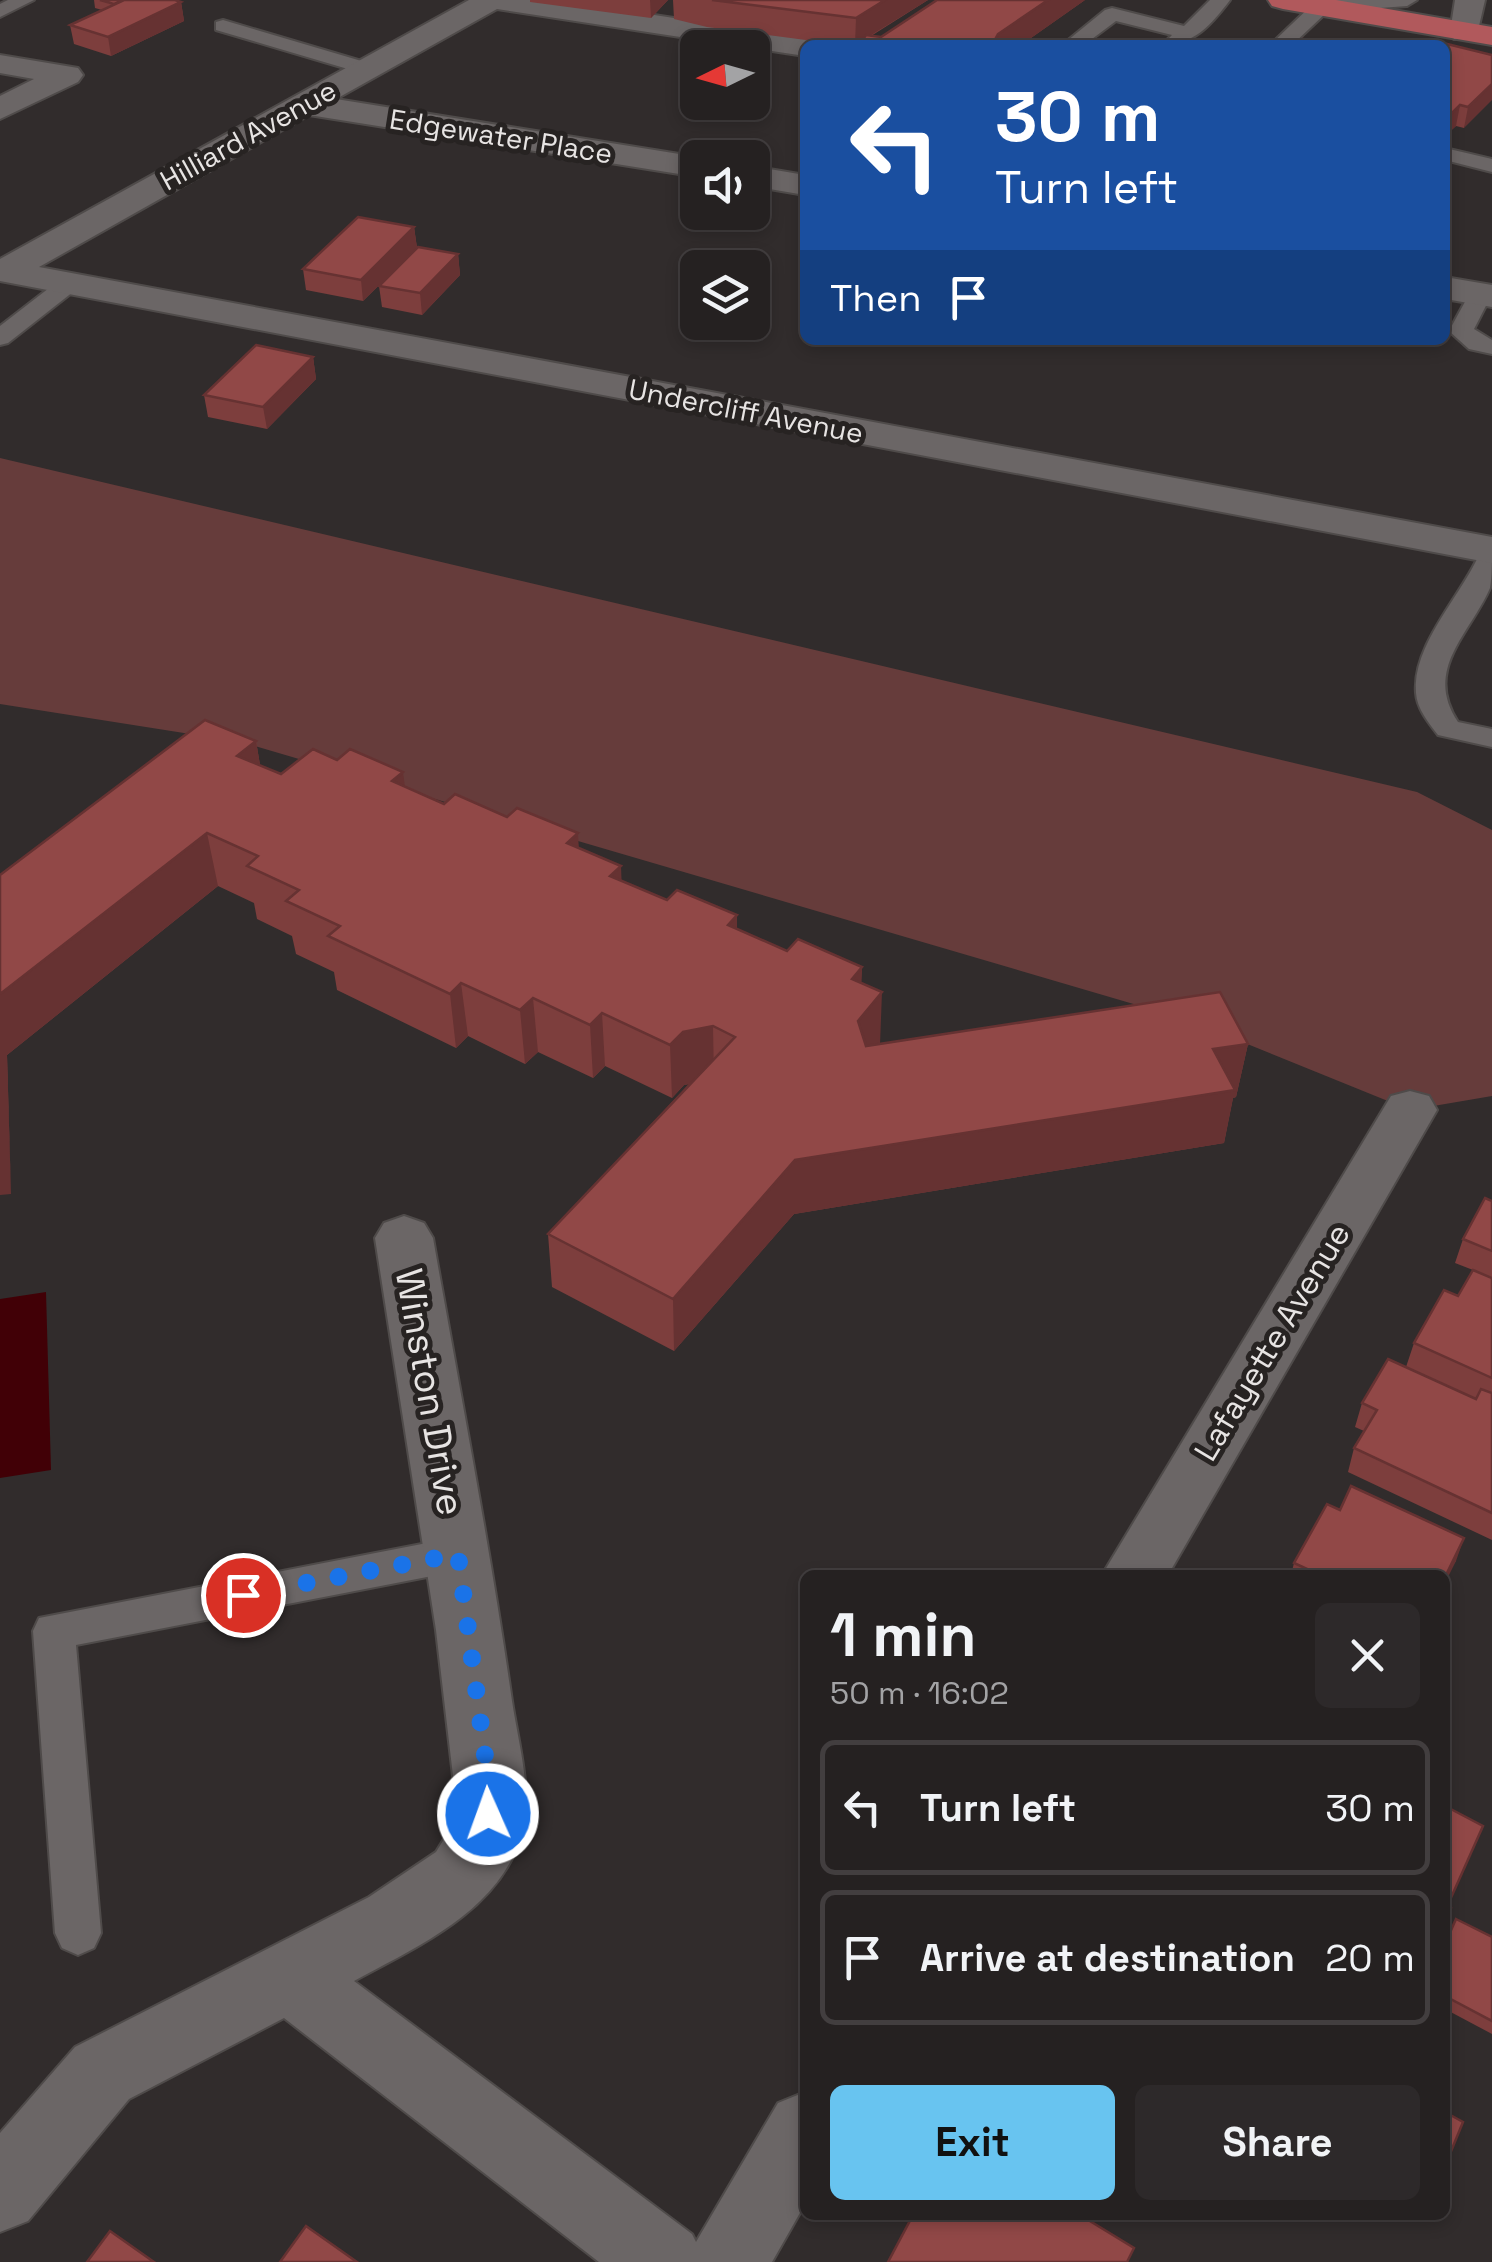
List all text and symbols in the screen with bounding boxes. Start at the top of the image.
north arrow [680,30,770,120]
map controls [680,30,770,340]
street label: Hilliard Avenue [154,72,342,198]
text: 30 m [995,72,1160,161]
icon: left [830,80,960,210]
street label: Edgewater Place [387,101,615,171]
button: sound [680,140,770,230]
text: Turn left [995,159,1178,216]
button: layers [680,250,770,340]
icon: arrive [941,270,996,325]
text: Then [830,274,921,322]
street label: Undercliff Avenue [626,371,866,451]
street label: Lafayette Avenue [1185,1216,1359,1468]
street label: Winston Drive [385,1265,475,1519]
pin [201,1553,286,1638]
icon: arrive [216,1568,271,1623]
text: 1 min [830,1597,977,1674]
button: close [1315,1603,1420,1708]
text: 50 m · 16:02 [830,1673,1009,1713]
position arrow [436,1762,540,1866]
icon: left [835,1780,890,1835]
text: Turn left [920,1784,1076,1832]
text: 30 m [1325,1784,1415,1832]
icon: arrive [835,1930,890,1985]
text: Arrive at destination [920,1934,1295,1982]
text: 20 m [1325,1934,1415,1982]
button: Exit [830,2085,1115,2200]
button: Share [1135,2085,1420,2200]

